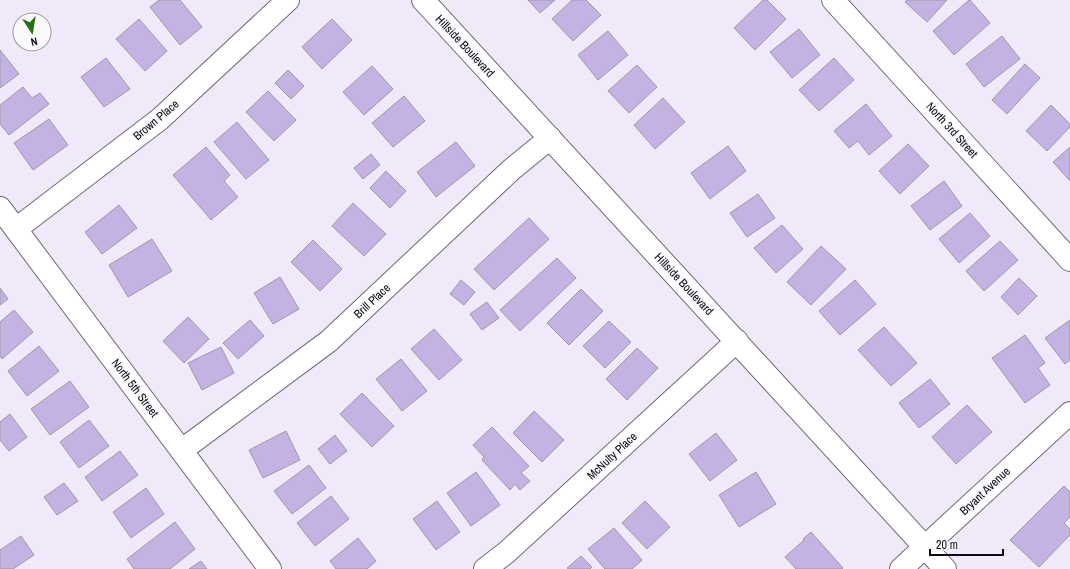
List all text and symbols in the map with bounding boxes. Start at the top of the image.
street label: Hillside Boulevard [432,11,498,81]
north arrow [12,12,52,52]
text: N [29,34,39,49]
street label: Brown Place [130,96,182,144]
street label: North 3rd Street [923,99,982,162]
street label: Hillside Boulevard [651,249,717,319]
street label: Brill Place [350,280,394,322]
street label: North 5th Street [108,355,162,421]
street label: McNulty Place [584,429,640,483]
street label: Bryant Avenue [956,463,1014,519]
scale bar [930,531,1003,557]
text: 20 m [936,537,958,553]

